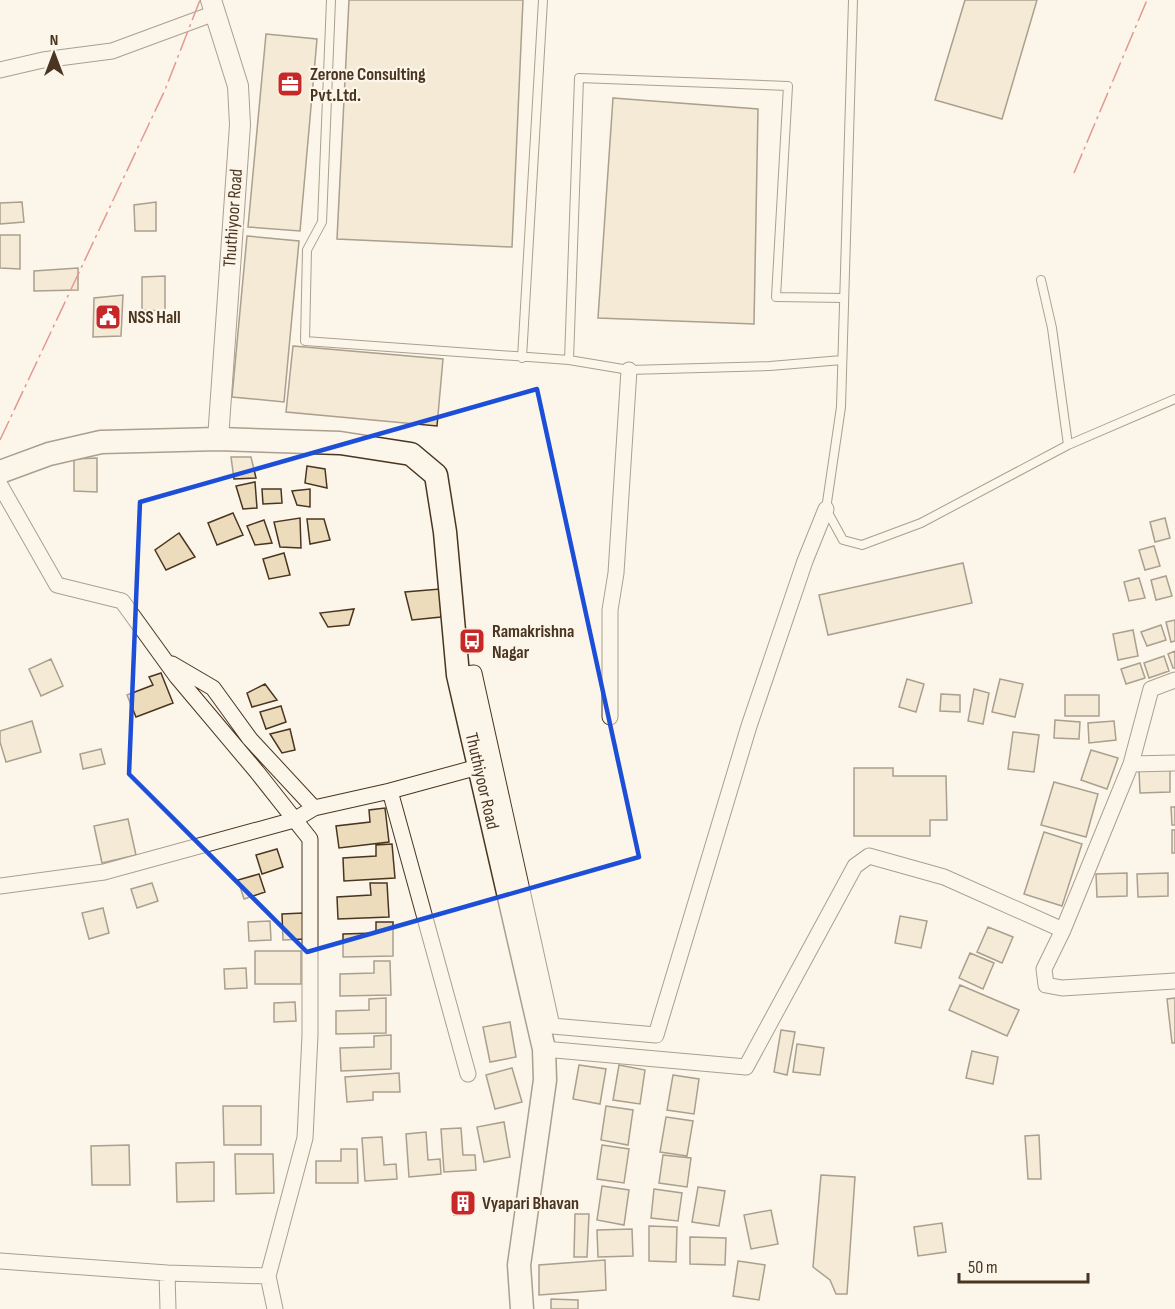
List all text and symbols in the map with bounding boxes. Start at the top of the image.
north arrow [24,24,84,84]
text: N [50,31,58,50]
place label: Zerone Consulting Pvt.Ltd. [310,64,426,106]
office icon: Zerone Consulting Pvt.Ltd. [275,69,305,99]
street label: Thuthiyoor Road [219,168,247,268]
public building icon: NSS Hall [93,302,123,332]
place label: NSS Hall [128,307,181,328]
place label: Ramakrishna Nagar [492,621,574,663]
bus stop icon: Ramakrishna Nagar [457,626,487,656]
street label: Thuthiyoor Road [461,731,503,831]
building icon: Vyapari Bhavan [448,1188,478,1218]
place label: Vyapari Bhavan [482,1193,579,1214]
scale bar [959,1246,1088,1284]
text: 50 m [968,1257,998,1278]

